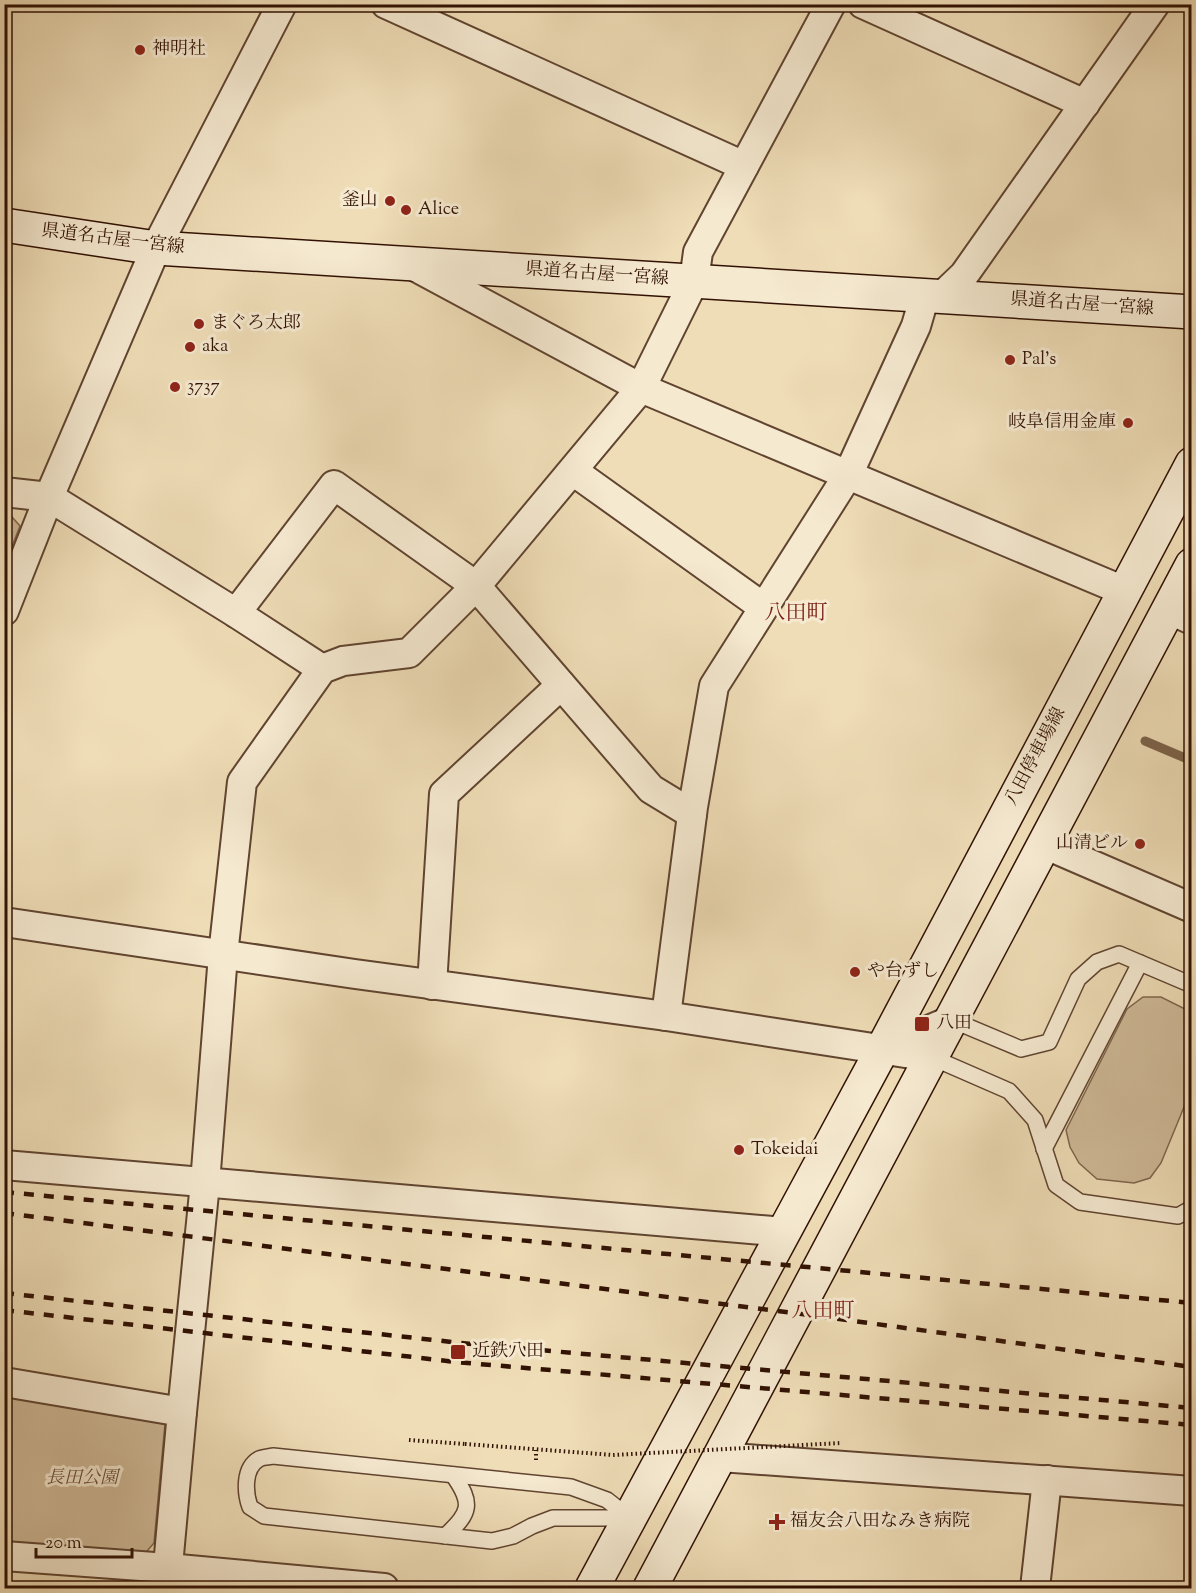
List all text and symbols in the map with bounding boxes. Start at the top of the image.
place label: 神明社 [152,37,206,63]
marker: 神明社 [133,43,147,57]
place label: 釜山 [342,188,378,214]
marker: 釜山 [383,194,397,208]
place label: Alice [418,197,459,223]
marker: Alice [399,203,413,217]
street label: 県道名古屋一宮線 [40,218,186,262]
street label: 県道名古屋一宮線 [524,257,670,293]
street label: 県道名古屋一宮線 [1009,287,1155,323]
place label: まぐろ太郎 [211,311,301,337]
marker: まぐろ太郎 [192,317,206,331]
place label: aka [202,334,228,360]
marker: aka [183,340,197,354]
place label: Pal's [1022,347,1056,373]
marker: Pal's [1003,353,1017,367]
place label: 3737 [187,374,220,400]
marker: 3737 [168,380,182,394]
place label: 岐阜信用金庫 [1008,410,1116,436]
marker: 岐阜信用金庫 [1121,416,1135,430]
district label: 八田町 [765,599,828,629]
street label: 八田停車場線 [999,703,1073,811]
place label: 山清ビル [1056,831,1128,857]
marker: 山清ビル [1133,837,1147,851]
place label: や台ずし [867,959,939,985]
marker: や台ずし [848,965,862,979]
place label: 八田 [936,1011,972,1037]
marker: 八田 [913,1015,931,1033]
place label: Tokeidai [751,1137,818,1163]
marker: Tokeidai [732,1143,746,1157]
district label: 八田町 [792,1297,855,1327]
place label: 近鉄八田 [472,1339,544,1365]
marker: 近鉄八田 [449,1343,467,1361]
park label: 長田公園 [46,1466,121,1492]
place label: 福友会八田なみき病院 [790,1509,970,1535]
marker: 福友会八田なみき病院 [768,1513,786,1531]
scale bar [36,1521,132,1559]
text: 20 m [45,1531,82,1557]

